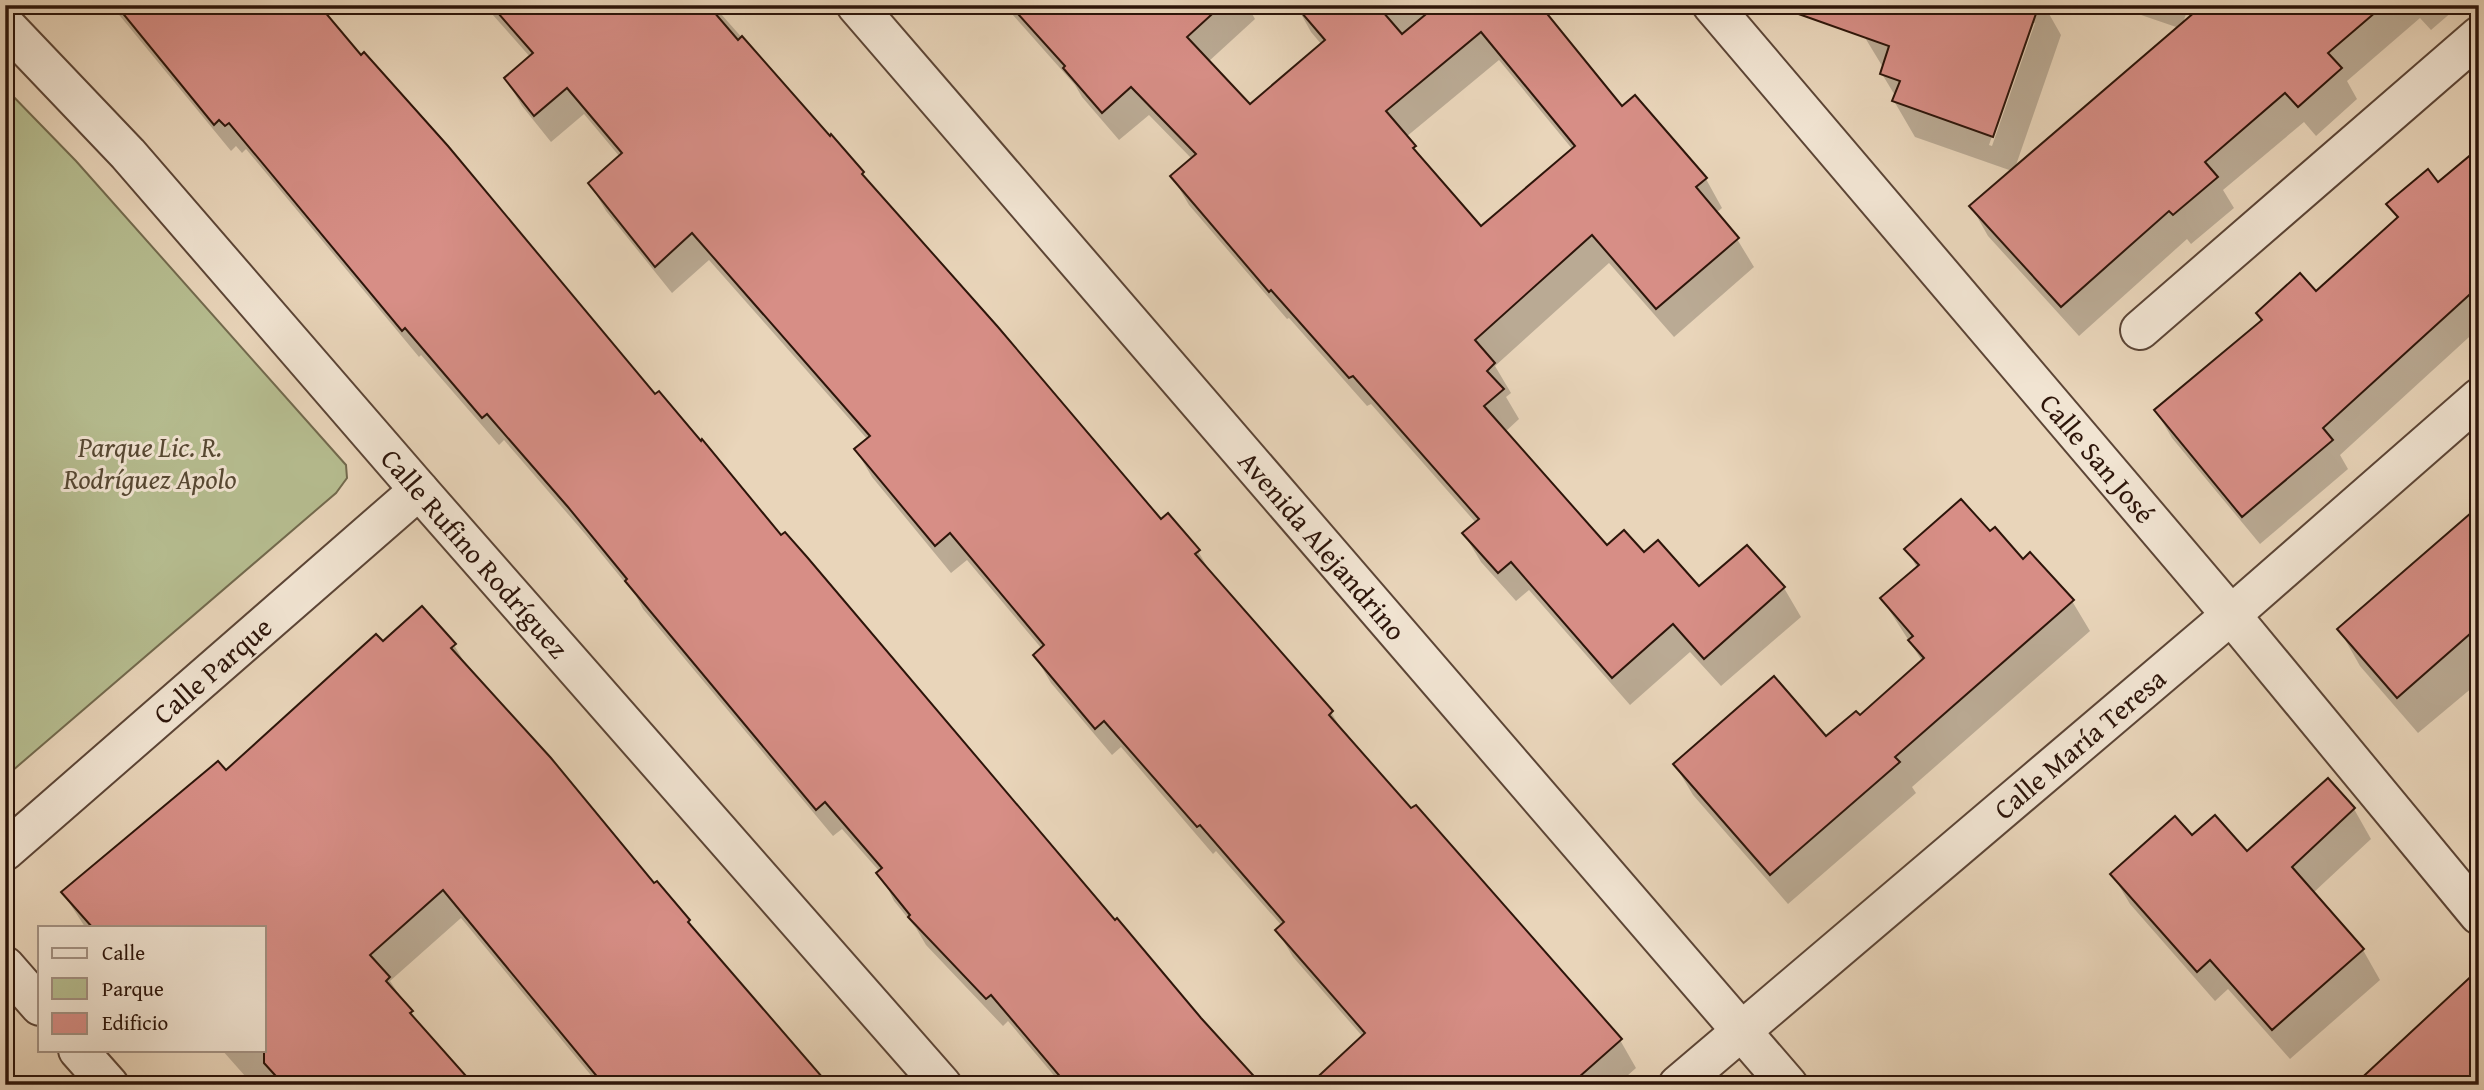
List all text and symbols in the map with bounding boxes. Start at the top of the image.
street label: Calle San José [2031,384,2165,532]
park label: Parque Lic. R. Rodríguez Apolo [63,426,236,499]
street label: Calle Rufino Rodríguez [372,439,579,667]
street label: Avenida Alejandrino [1229,441,1416,649]
street label: Calle Parque [143,606,280,733]
street label: Calle María Teresa [1984,658,2175,829]
legend [38,926,266,1052]
text: Calle [102,937,145,968]
text: Parque [102,973,164,1004]
text: Edificio [102,1007,168,1038]

